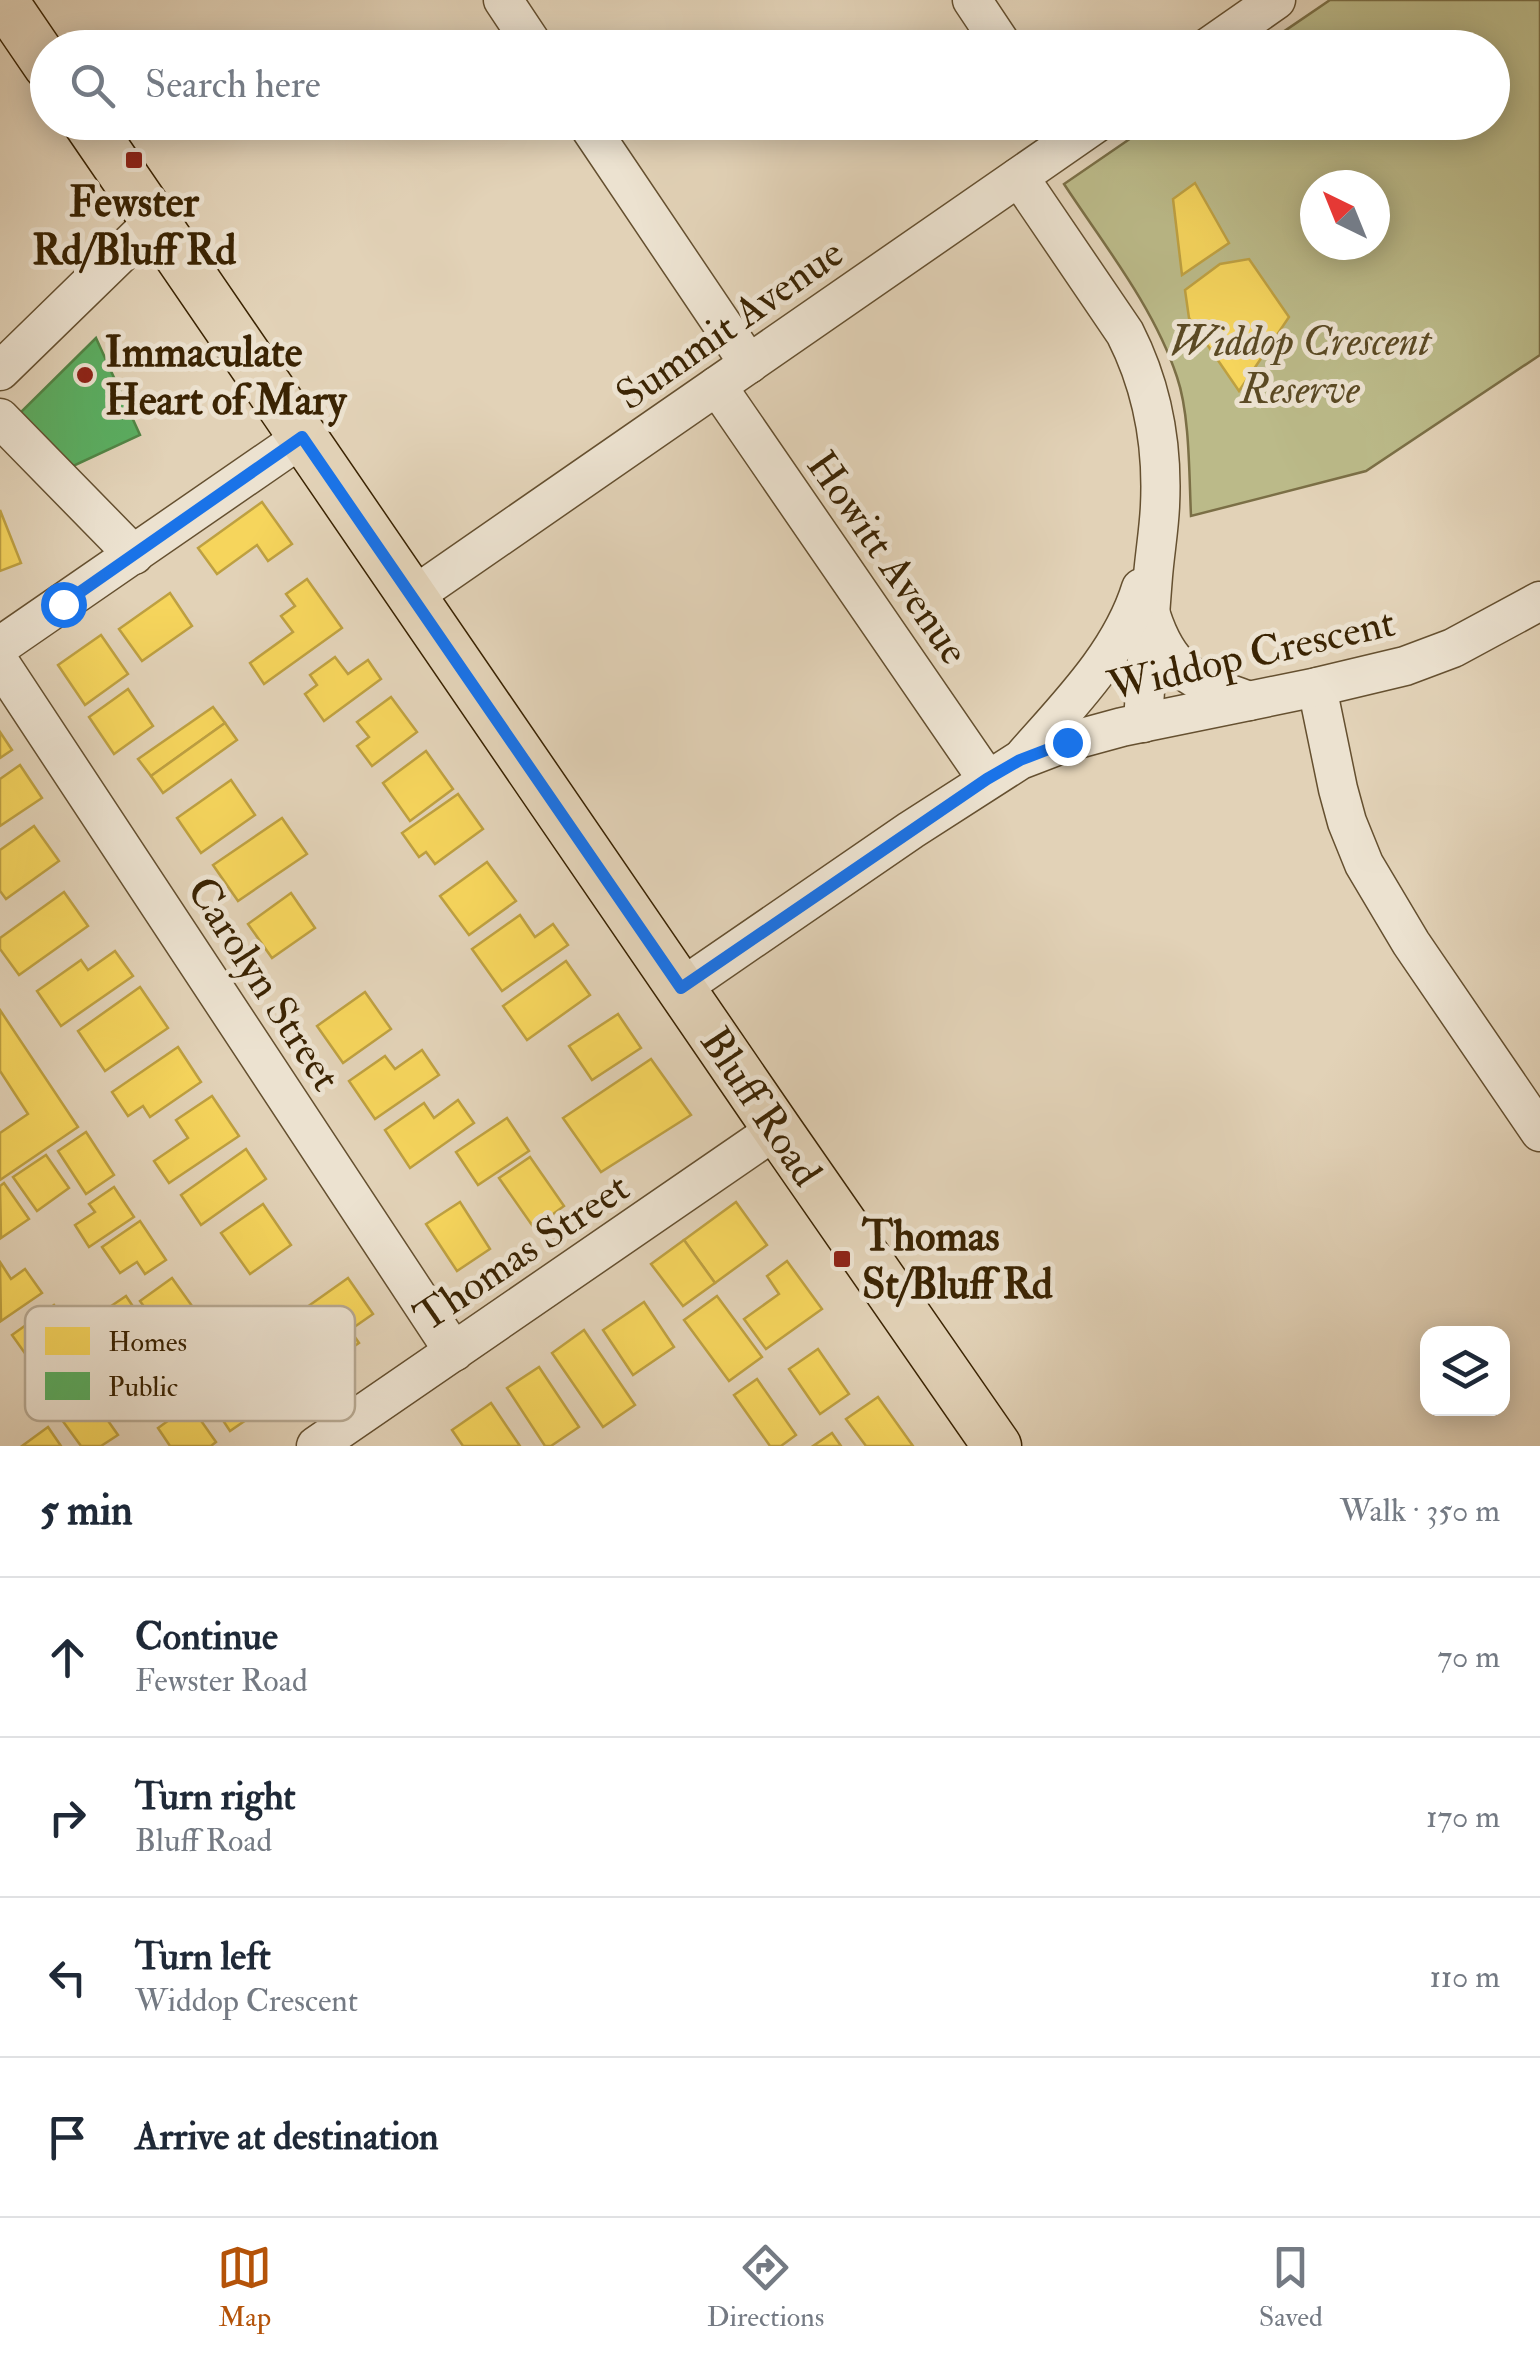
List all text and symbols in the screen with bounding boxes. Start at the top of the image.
search box [30,30,1510,140]
icon: search [65,58,120,113]
text: Search here [145,61,321,109]
marker: Fewster Rd/Bluff Rd [123,149,145,171]
north arrow [1300,170,1390,260]
place label: Fewster Rd/Bluff Rd [32,177,236,277]
street label: Summit Avenue [607,227,854,422]
park label: Widdop Crescent Reserve [1169,316,1433,416]
place label: Immaculate Heart of Mary [105,327,348,428]
marker: Immaculate Heart of Mary [74,364,96,386]
street label: Howitt Avenue [795,442,980,675]
route start [41,582,87,628]
street label: Widdop Crescent [1102,597,1400,713]
route end [1045,720,1091,766]
street label: Carolyn Street [175,868,352,1101]
street label: Bluff Road [688,1018,832,1197]
street label: Thomas Street [405,1162,639,1343]
place label: Thomas St/Bluff Rd [861,1211,1053,1311]
marker: Thomas St/Bluff Rd [831,1248,853,1270]
legend [25,1306,355,1421]
text: Homes [108,1325,187,1360]
map controls [1420,1326,1510,1416]
button: layers [1420,1326,1510,1416]
text: Public [108,1370,178,1405]
text: 5 min [40,1485,133,1537]
text: Walk · 350 m [1340,1491,1500,1531]
text: Continue [135,1613,278,1661]
icon: ahead [40,1630,95,1685]
text: 70 m [1437,1637,1500,1677]
text: Fewster Road [135,1661,308,1701]
text: Turn right [135,1773,296,1821]
icon: right [40,1790,95,1845]
text: 170 m [1426,1797,1500,1837]
text: Bluff Road [135,1821,272,1861]
text: Turn left [135,1933,271,1981]
icon: left [40,1950,95,2005]
text: 110 m [1429,1957,1500,1997]
text: Widdop Crescent [135,1981,358,2021]
icon: arrive [40,2110,95,2165]
text: Arrive at destination [135,2113,439,2161]
tab: Map [217,2240,272,2335]
tab: Directions [707,2240,824,2335]
tab: Saved [1259,2240,1323,2335]

